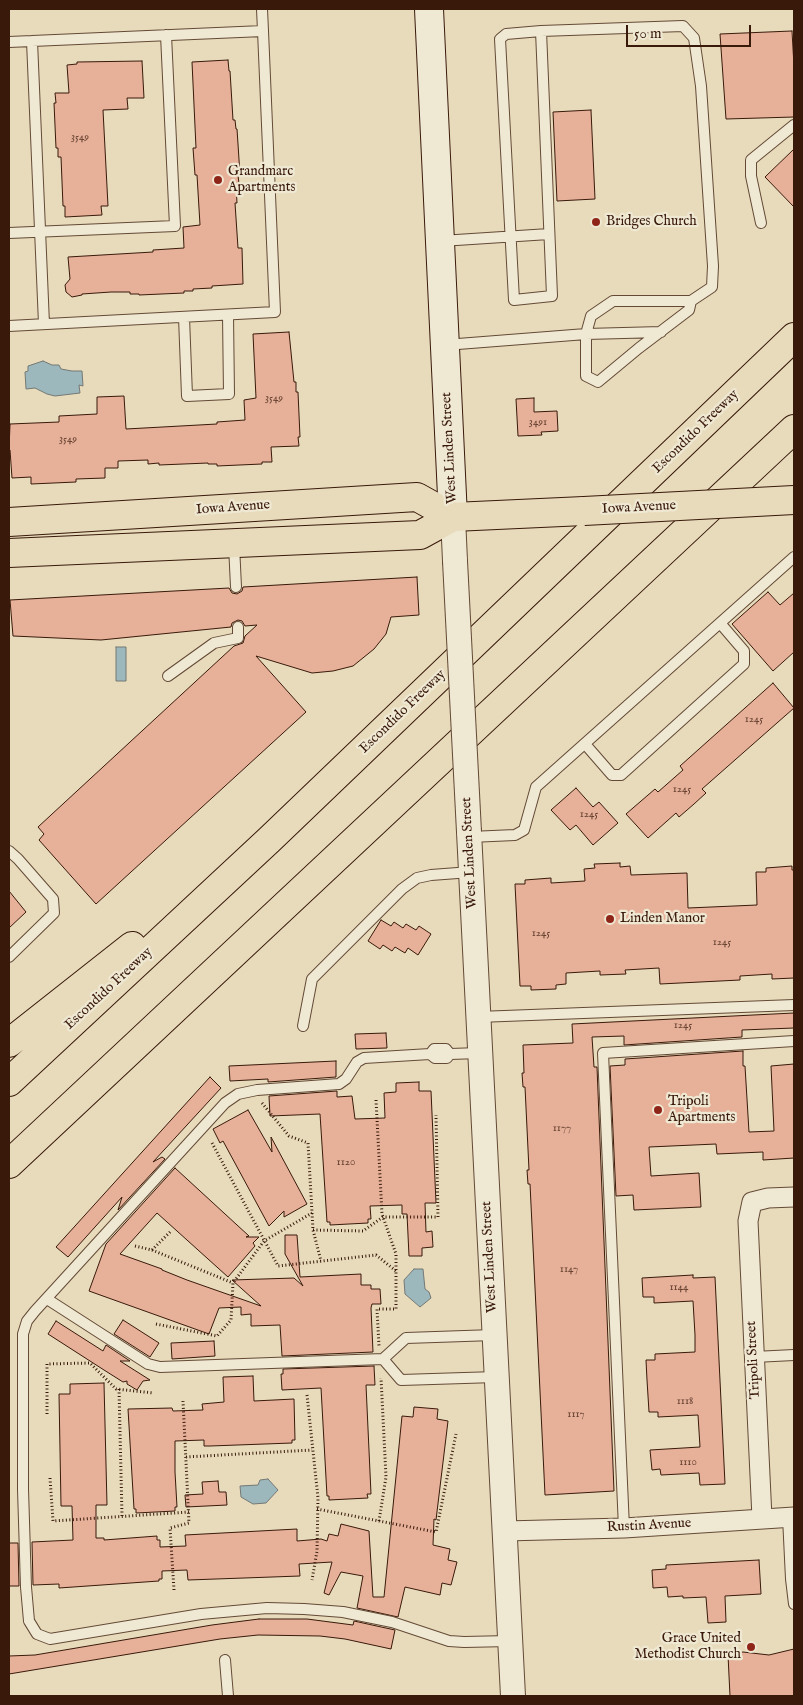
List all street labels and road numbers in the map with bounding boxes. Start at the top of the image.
street label: Escondido Freeway [649,387,743,477]
street label: West Linden Street [439,392,461,504]
street label: Iowa Avenue [195,497,271,519]
street label: Iowa Avenue [601,498,677,518]
street label: Escondido Freeway [356,667,450,757]
street label: West Linden Street [459,797,481,909]
street label: Escondido Freeway [62,944,156,1034]
street label: West Linden Street [479,1201,501,1313]
street label: Tripoli Street [744,1320,764,1400]
street label: Rustin Avenue [606,1515,692,1537]

